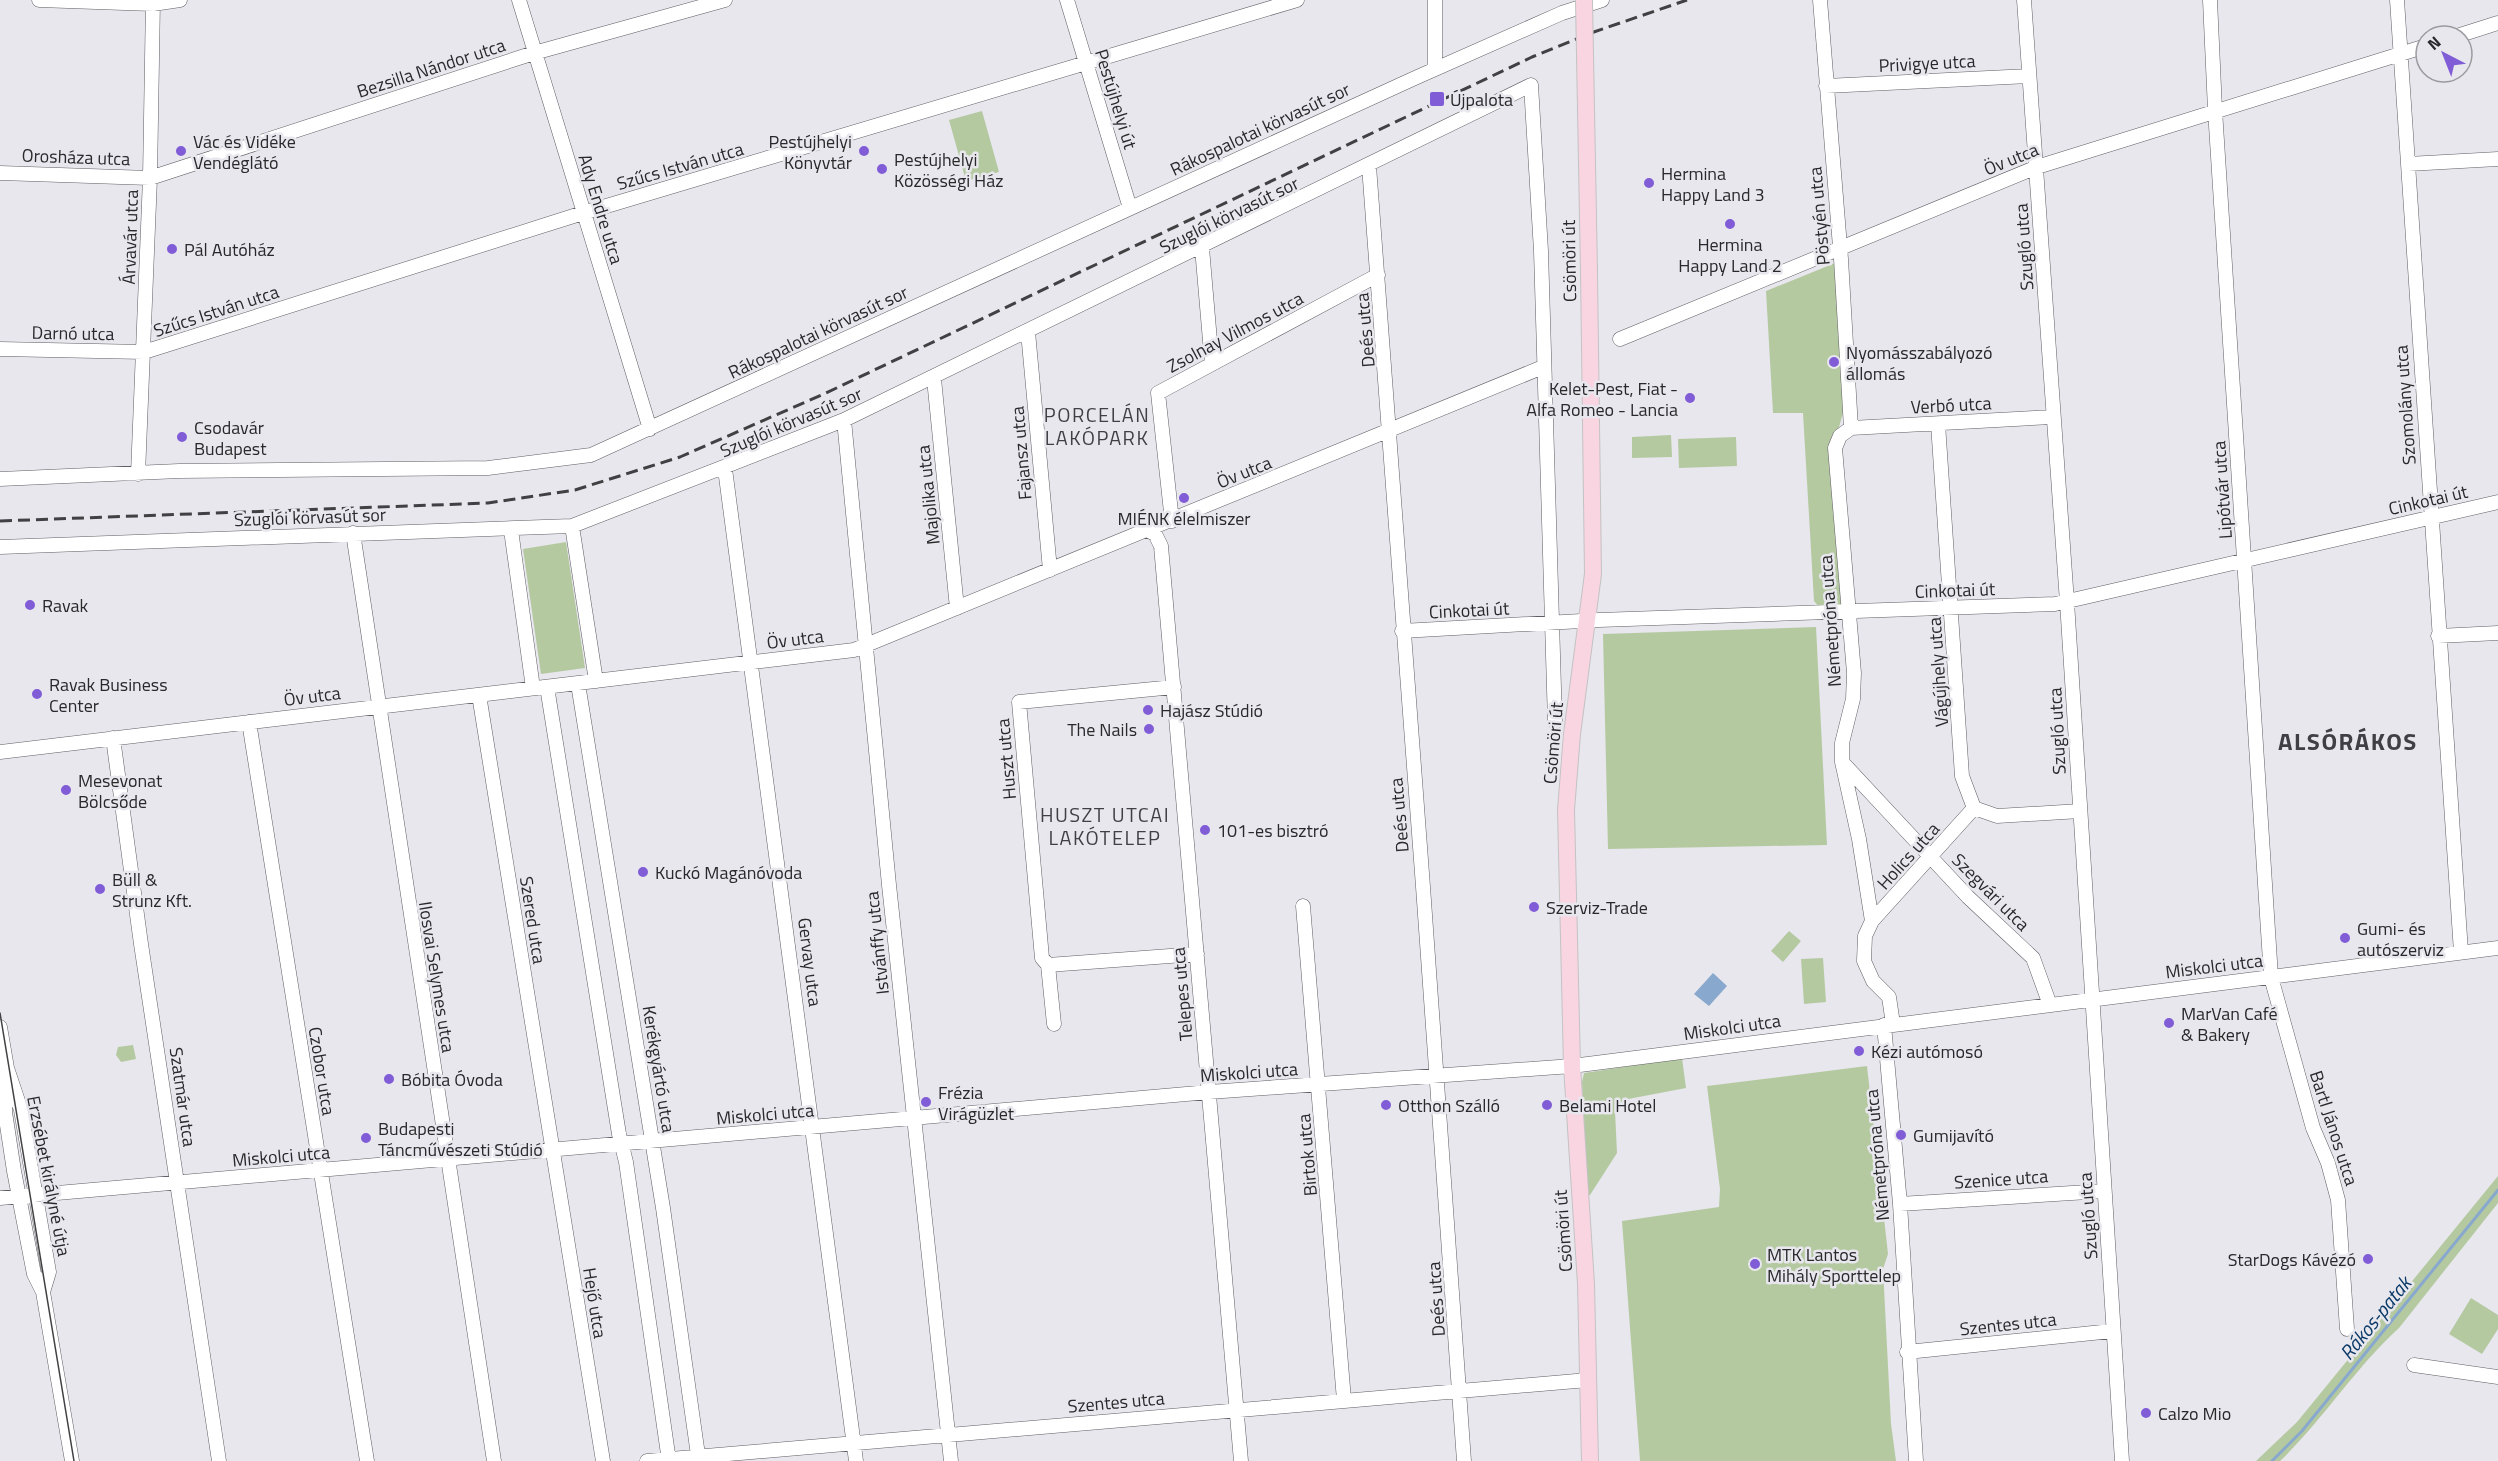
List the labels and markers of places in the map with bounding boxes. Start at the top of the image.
place label: Újpalota [1450,86,1513,113]
marker: Újpalota [1428,90,1446,108]
place label: Vác és Vidéke Vendéglátó [193,128,296,176]
place label: Pestújhelyi Könyvtár [769,128,852,176]
marker: Vác és Vidéke Vendéglátó [174,144,188,158]
marker: Pestújhelyi Könyvtár [857,144,871,158]
place label: Pestújhelyi Közösségi Ház [894,146,1003,194]
place label: Hermina Happy Land 3 [1661,160,1765,208]
marker: Pestújhelyi Közösségi Ház [875,162,889,176]
marker: Hermina Happy Land 3 [1642,176,1656,190]
marker: Hermina Happy Land 2 [1723,217,1737,231]
place label: Hermina Happy Land 2 [1678,231,1782,279]
place label: Pál Autóház [184,236,275,263]
marker: Pál Autóház [165,242,179,256]
place label: Nyomásszabályozó állomás [1846,339,1992,387]
marker: Nyomásszabályozó állomás [1827,355,1841,369]
place label: Kelet-Pest, Fiat - Alfa Romeo - Lancia [1526,375,1678,423]
marker: Kelet-Pest, Fiat - Alfa Romeo - Lancia [1683,391,1697,405]
place label: Csodavár Budapest [194,414,267,462]
marker: Csodavár Budapest [175,430,189,444]
marker: MIÉNK élelmiszer [1177,491,1191,505]
place label: MIÉNK élelmiszer [1117,505,1251,532]
place label: Ravak [42,592,89,619]
marker: Ravak [23,598,37,612]
place label: Ravak Business Center [49,671,168,719]
marker: Ravak Business Center [30,687,44,701]
place label: Hajász Stúdió [1160,697,1263,724]
marker: Hajász Stúdió [1141,703,1155,717]
place label: The Nails [1067,716,1137,743]
marker: The Nails [1142,722,1156,736]
place label: Mesevonat Bölcsőde [78,767,163,815]
marker: Mesevonat Bölcsőde [59,783,73,797]
place label: 101-es bisztró [1217,817,1328,844]
marker: 101-es bisztró [1198,823,1212,837]
place label: Kuckó Magánóvoda [655,859,802,886]
marker: Kuckó Magánóvoda [636,865,650,879]
place label: Büll & Strunz Kft. [112,866,192,914]
marker: Büll & Strunz Kft. [93,882,107,896]
place label: Szerviz-Trade [1546,894,1648,921]
marker: Szerviz-Trade [1527,900,1541,914]
place label: Gumi- és autószerviz [2357,915,2444,963]
marker: Gumi- és autószerviz [2338,931,2352,945]
place label: MarVan Café & Bakery [2181,1000,2278,1048]
marker: MarVan Café & Bakery [2162,1016,2176,1030]
place label: Kézi autómosó [1871,1038,1983,1065]
marker: Kézi autómosó [1852,1044,1866,1058]
place label: Bóbita Óvoda [401,1066,503,1093]
marker: Bóbita Óvoda [382,1072,396,1086]
place label: Frézia Virágüzlet [938,1079,1015,1127]
place label: Otthon Szálló [1398,1092,1500,1119]
place label: Belami Hotel [1559,1092,1656,1119]
marker: Frézia Virágüzlet [919,1095,933,1109]
marker: Otthon Szálló [1379,1098,1393,1112]
marker: Belami Hotel [1540,1098,1554,1112]
place label: Budapesti Táncművészeti Stúdió [378,1115,543,1163]
place label: Gumijavító [1913,1122,1994,1149]
marker: Gumijavító [1894,1128,1908,1142]
marker: Budapesti Táncművészeti Stúdió [359,1131,373,1145]
place label: MTK Lantos Mihály Sporttelep [1767,1241,1901,1289]
place label: StarDogs Kávézó [2228,1246,2356,1273]
marker: StarDogs Kávézó [2361,1252,2375,1266]
marker: MTK Lantos Mihály Sporttelep [1748,1257,1762,1271]
place label: Calzo Mio [2158,1400,2231,1427]
marker: Calzo Mio [2139,1406,2153,1420]

